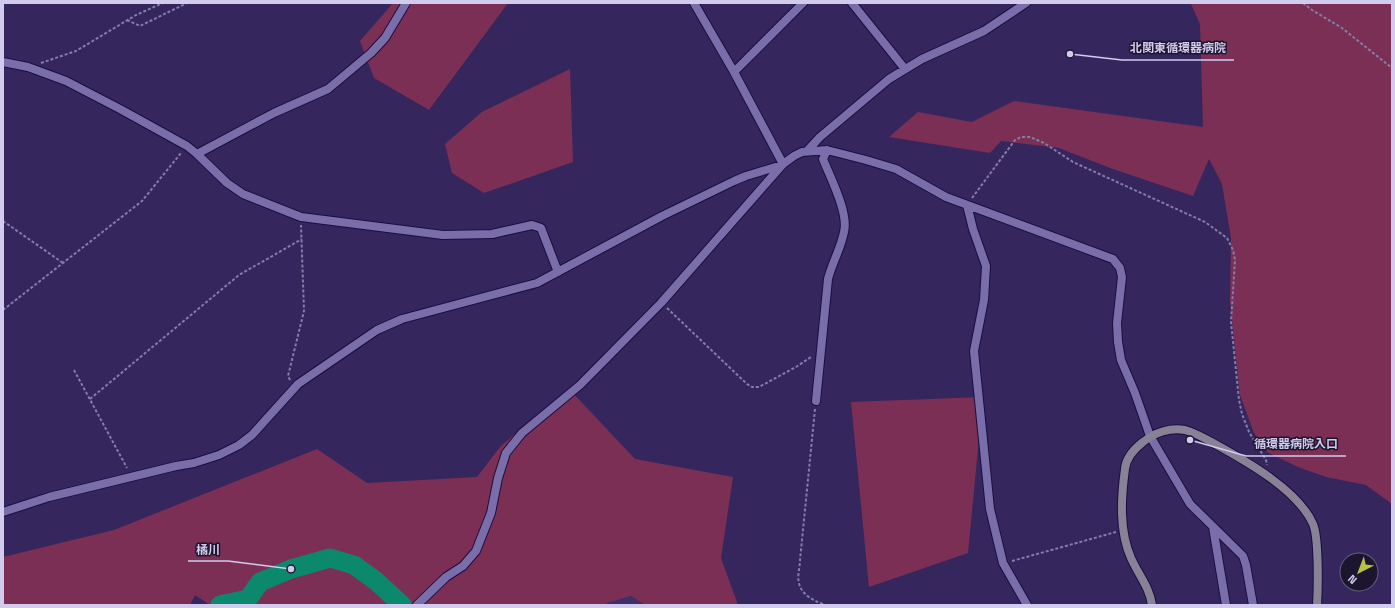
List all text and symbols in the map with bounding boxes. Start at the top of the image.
callout: 北関東循環器病院 [1122,36,1234,60]
text: 北関東循環器病院 [1130,40,1226,56]
callout: 循環器病院入口 [1246,432,1346,456]
text: 循環器病院入口 [1254,436,1338,452]
callout: 橘川 [188,537,228,561]
text: 橘川 [196,542,220,558]
north arrow [1339,552,1379,592]
text: N [1345,572,1360,587]

